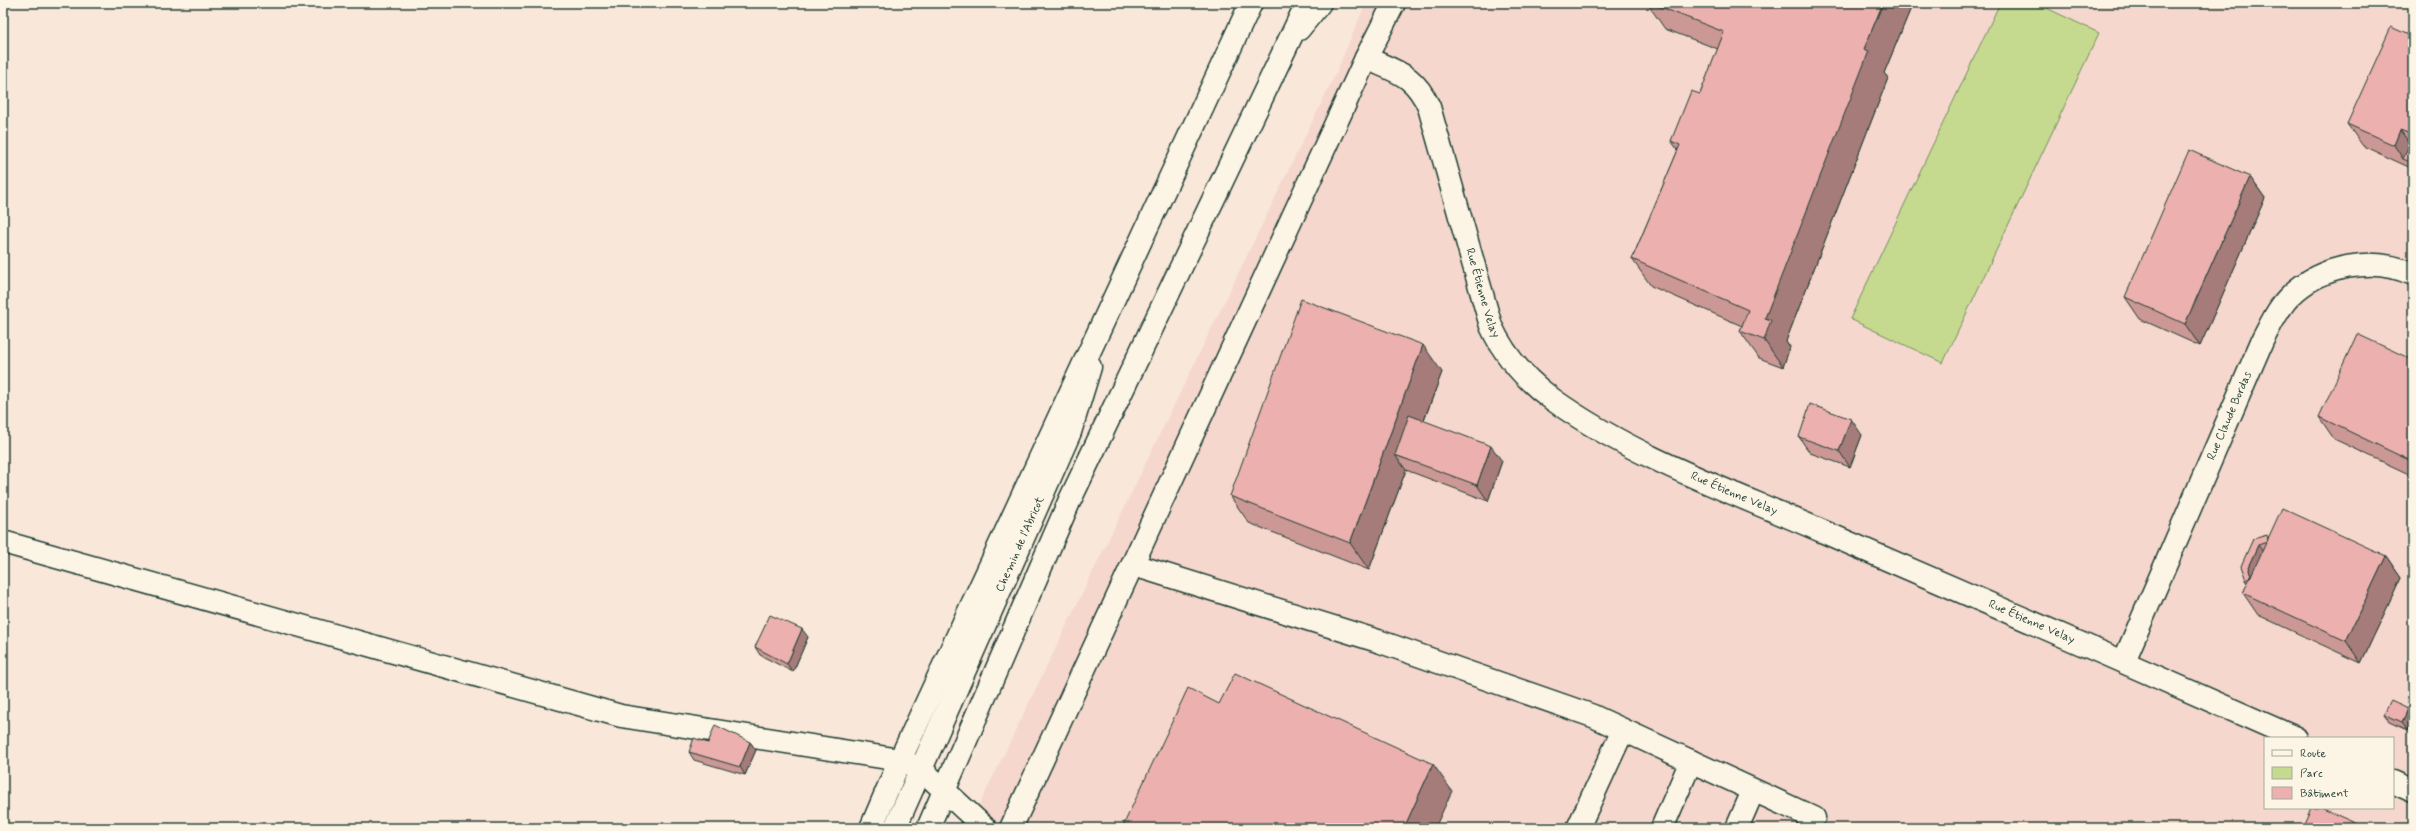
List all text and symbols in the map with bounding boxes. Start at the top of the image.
street label: Rue Étienne Velay [1461,246,1504,341]
street label: Rue Claude Bordas [2204,368,2256,463]
street label: Rue Étienne Velay [1688,468,1780,519]
street label: Chemin de l'Abricot [992,494,1048,595]
street label: Rue Étienne Velay [1986,596,2077,648]
legend [2264,737,2394,809]
text: Route [2300,746,2326,762]
text: Parc [2300,766,2323,782]
text: Bâtiment [2300,786,2349,802]

